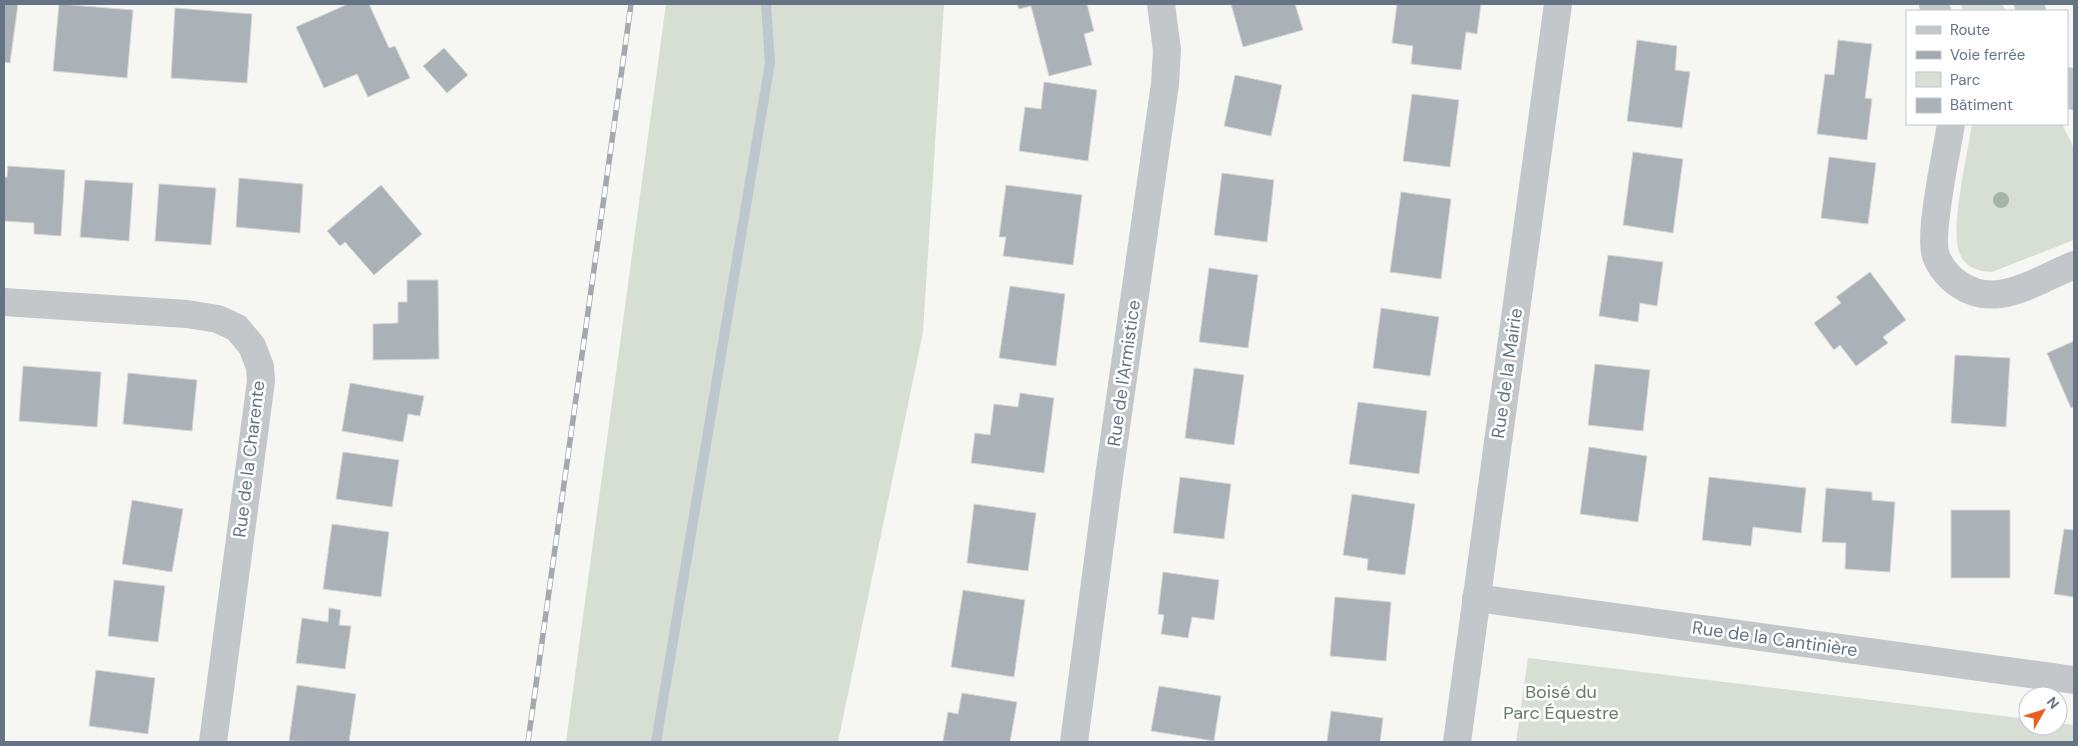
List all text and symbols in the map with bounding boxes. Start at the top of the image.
legend [1906,10,2068,125]
text: Route [1950,20,1990,40]
text: Voie ferrée [1950,45,2025,65]
text: Parc [1950,70,1980,90]
text: Bâtiment [1950,95,2013,115]
street label: Rue de l'Armistice [1102,298,1146,448]
street label: Rue de la Mairie [1486,306,1528,440]
street label: Rue de la Charente [227,379,271,539]
street label: Rue de la Cantinière [1691,616,1859,662]
park label: Boisé du Parc Équestre [1503,680,1619,725]
north arrow [2018,686,2068,736]
text: N [2043,693,2063,712]

